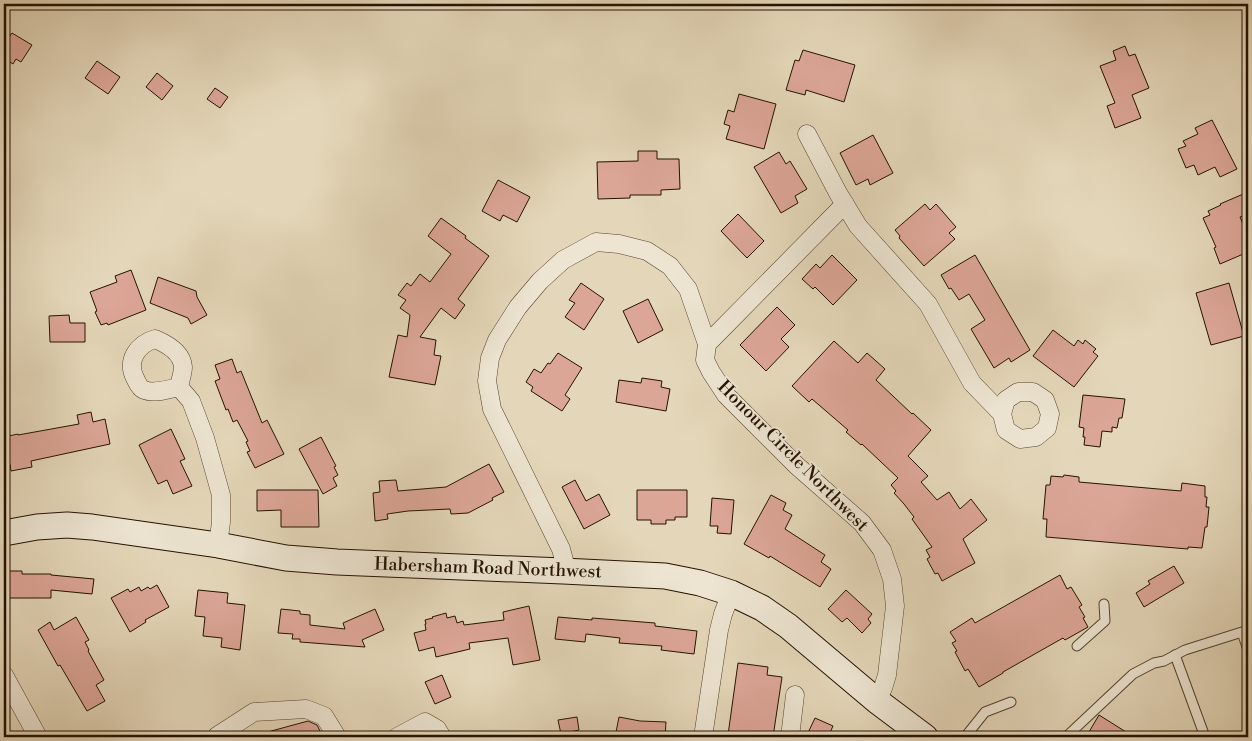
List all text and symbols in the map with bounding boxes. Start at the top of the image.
street label: Honour Circle Northwest [713,376,874,537]
street label: Habersham Road Northwest [374,553,603,583]

